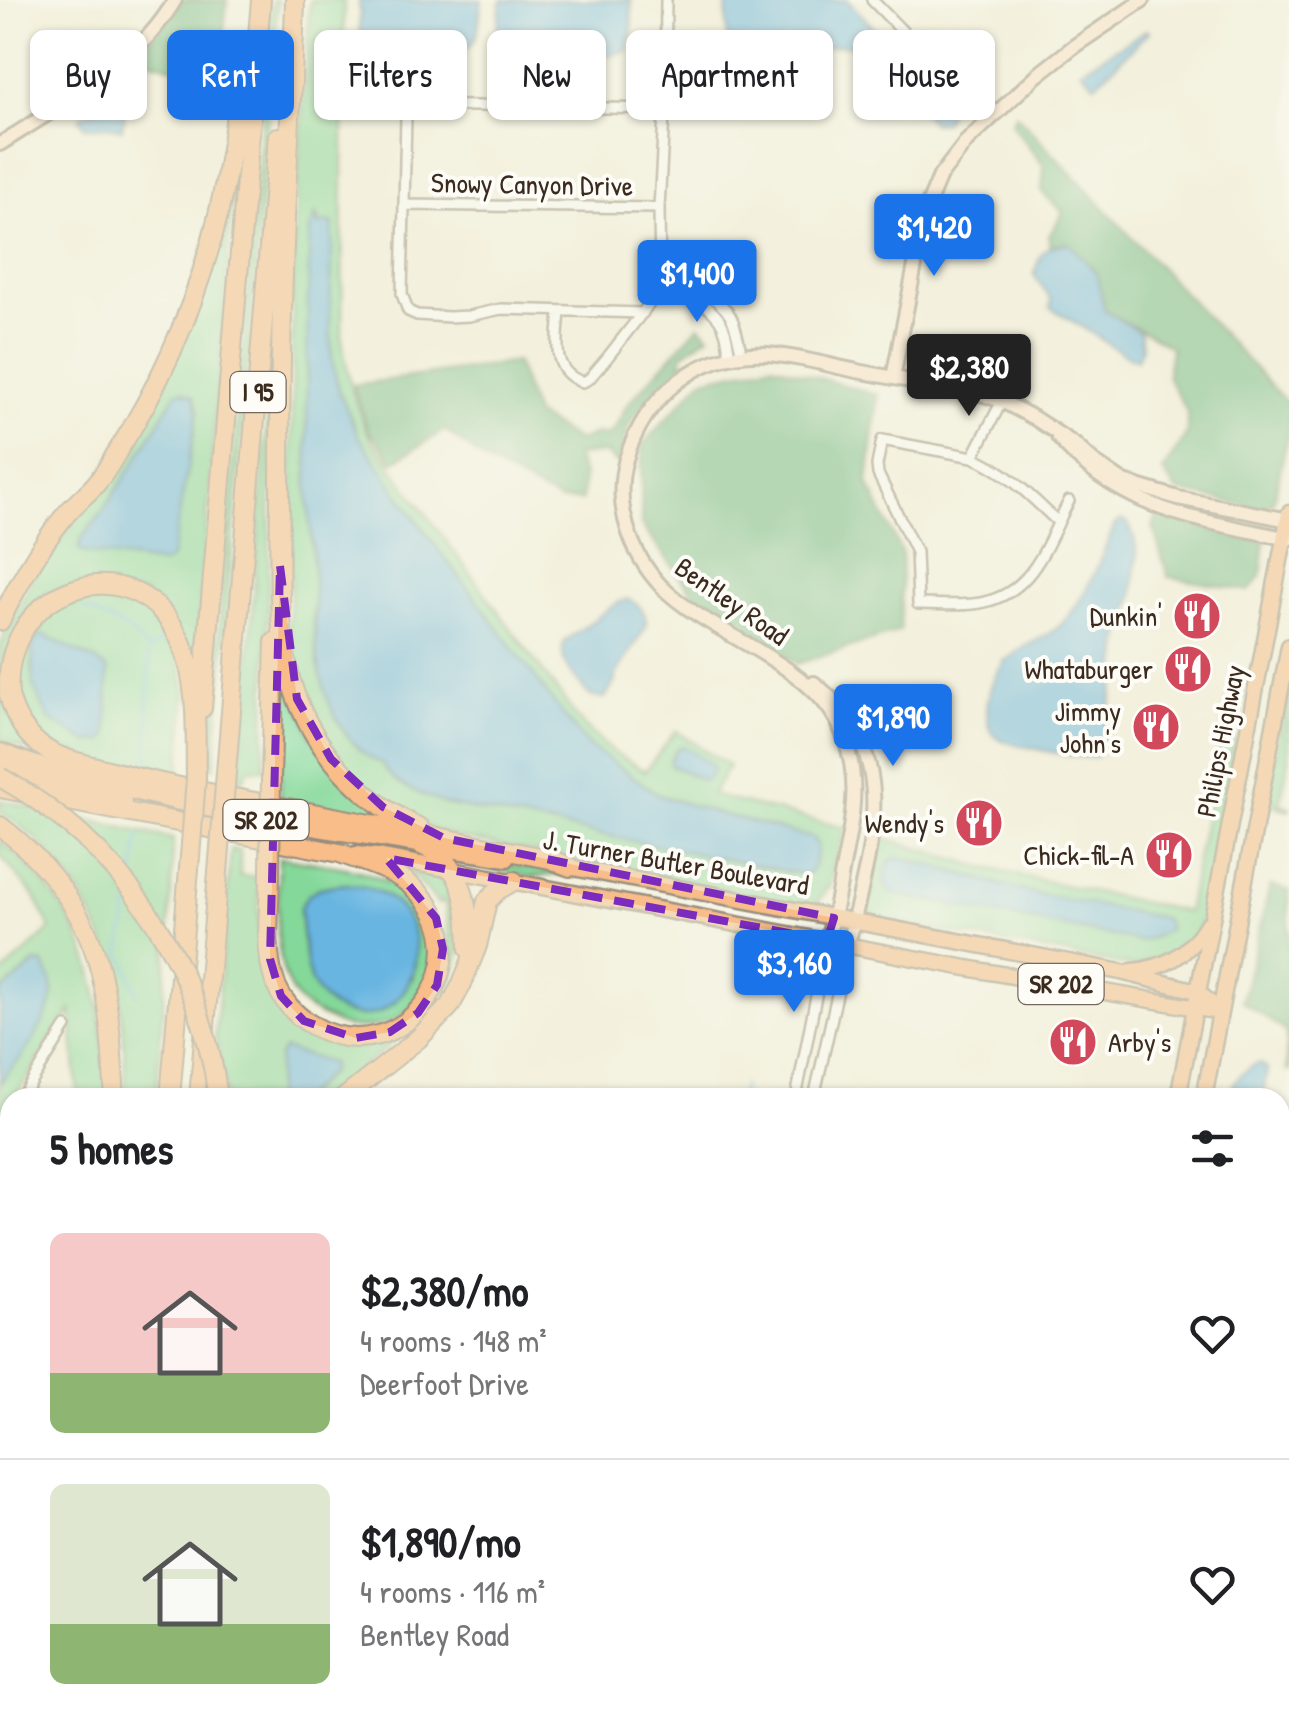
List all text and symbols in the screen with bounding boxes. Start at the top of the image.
chip: Buy [30,30,147,120]
chip: Rent [167,30,294,120]
chip: Filters [314,30,467,120]
chip: New [487,30,606,120]
chip: Apartment [626,30,833,120]
chip: House [853,30,995,120]
street label: Snowy Canyon Drive [431,163,633,205]
pin: $1,420 [853,194,1015,279]
text: $1,420 [896,205,972,248]
pin: $1,400 [616,240,778,325]
text: $1,400 [660,251,734,294]
pin: $2,380 [888,334,1050,419]
text: $2,380 [929,345,1009,388]
road number: I 95 [230,372,286,412]
street label: Bentley Road [668,548,796,654]
restaurant icon: Dunkin' [1171,590,1223,642]
place label: Dunkin' [1090,597,1162,635]
restaurant icon: Whataburger [1162,643,1214,695]
place label: Whataburger [1025,650,1153,688]
street label: Philips Highway [1187,662,1253,820]
pin: $1,890 [812,684,974,769]
place label: Jimmy John's [1054,692,1121,762]
text: $1,890 [856,695,930,738]
restaurant icon: Jimmy John's [1130,701,1182,753]
restaurant icon: Wendy's [953,797,1005,849]
road number: SR 202 [224,800,308,840]
place label: Wendy's [865,804,944,842]
street label: J. Turner Butler Boulevard [540,820,812,904]
restaurant icon: Chick-fil-A [1143,829,1195,881]
place label: Chick-fil-A [1023,836,1134,874]
pin: $3,160 [713,930,875,1015]
text: $3,160 [756,941,832,984]
road number: SR 202 [1018,964,1104,1004]
restaurant icon: Arby's [1047,1016,1099,1068]
place label: Arby's [1108,1023,1171,1061]
text: 5 homes [50,1120,173,1177]
icon: filters [1185,1121,1240,1176]
text: $2,380/mo [360,1262,529,1319]
icon: home [130,1273,250,1393]
icon: heart [1185,1306,1240,1361]
text: 4 rooms · 148 m² [360,1319,547,1362]
text: Deerfoot Drive [360,1362,529,1405]
text: $1,890/mo [360,1513,521,1570]
icon: home [130,1524,250,1644]
icon: heart [1185,1557,1240,1612]
text: 4 rooms · 116 m² [360,1570,545,1613]
text: Bentley Road [360,1613,509,1656]

